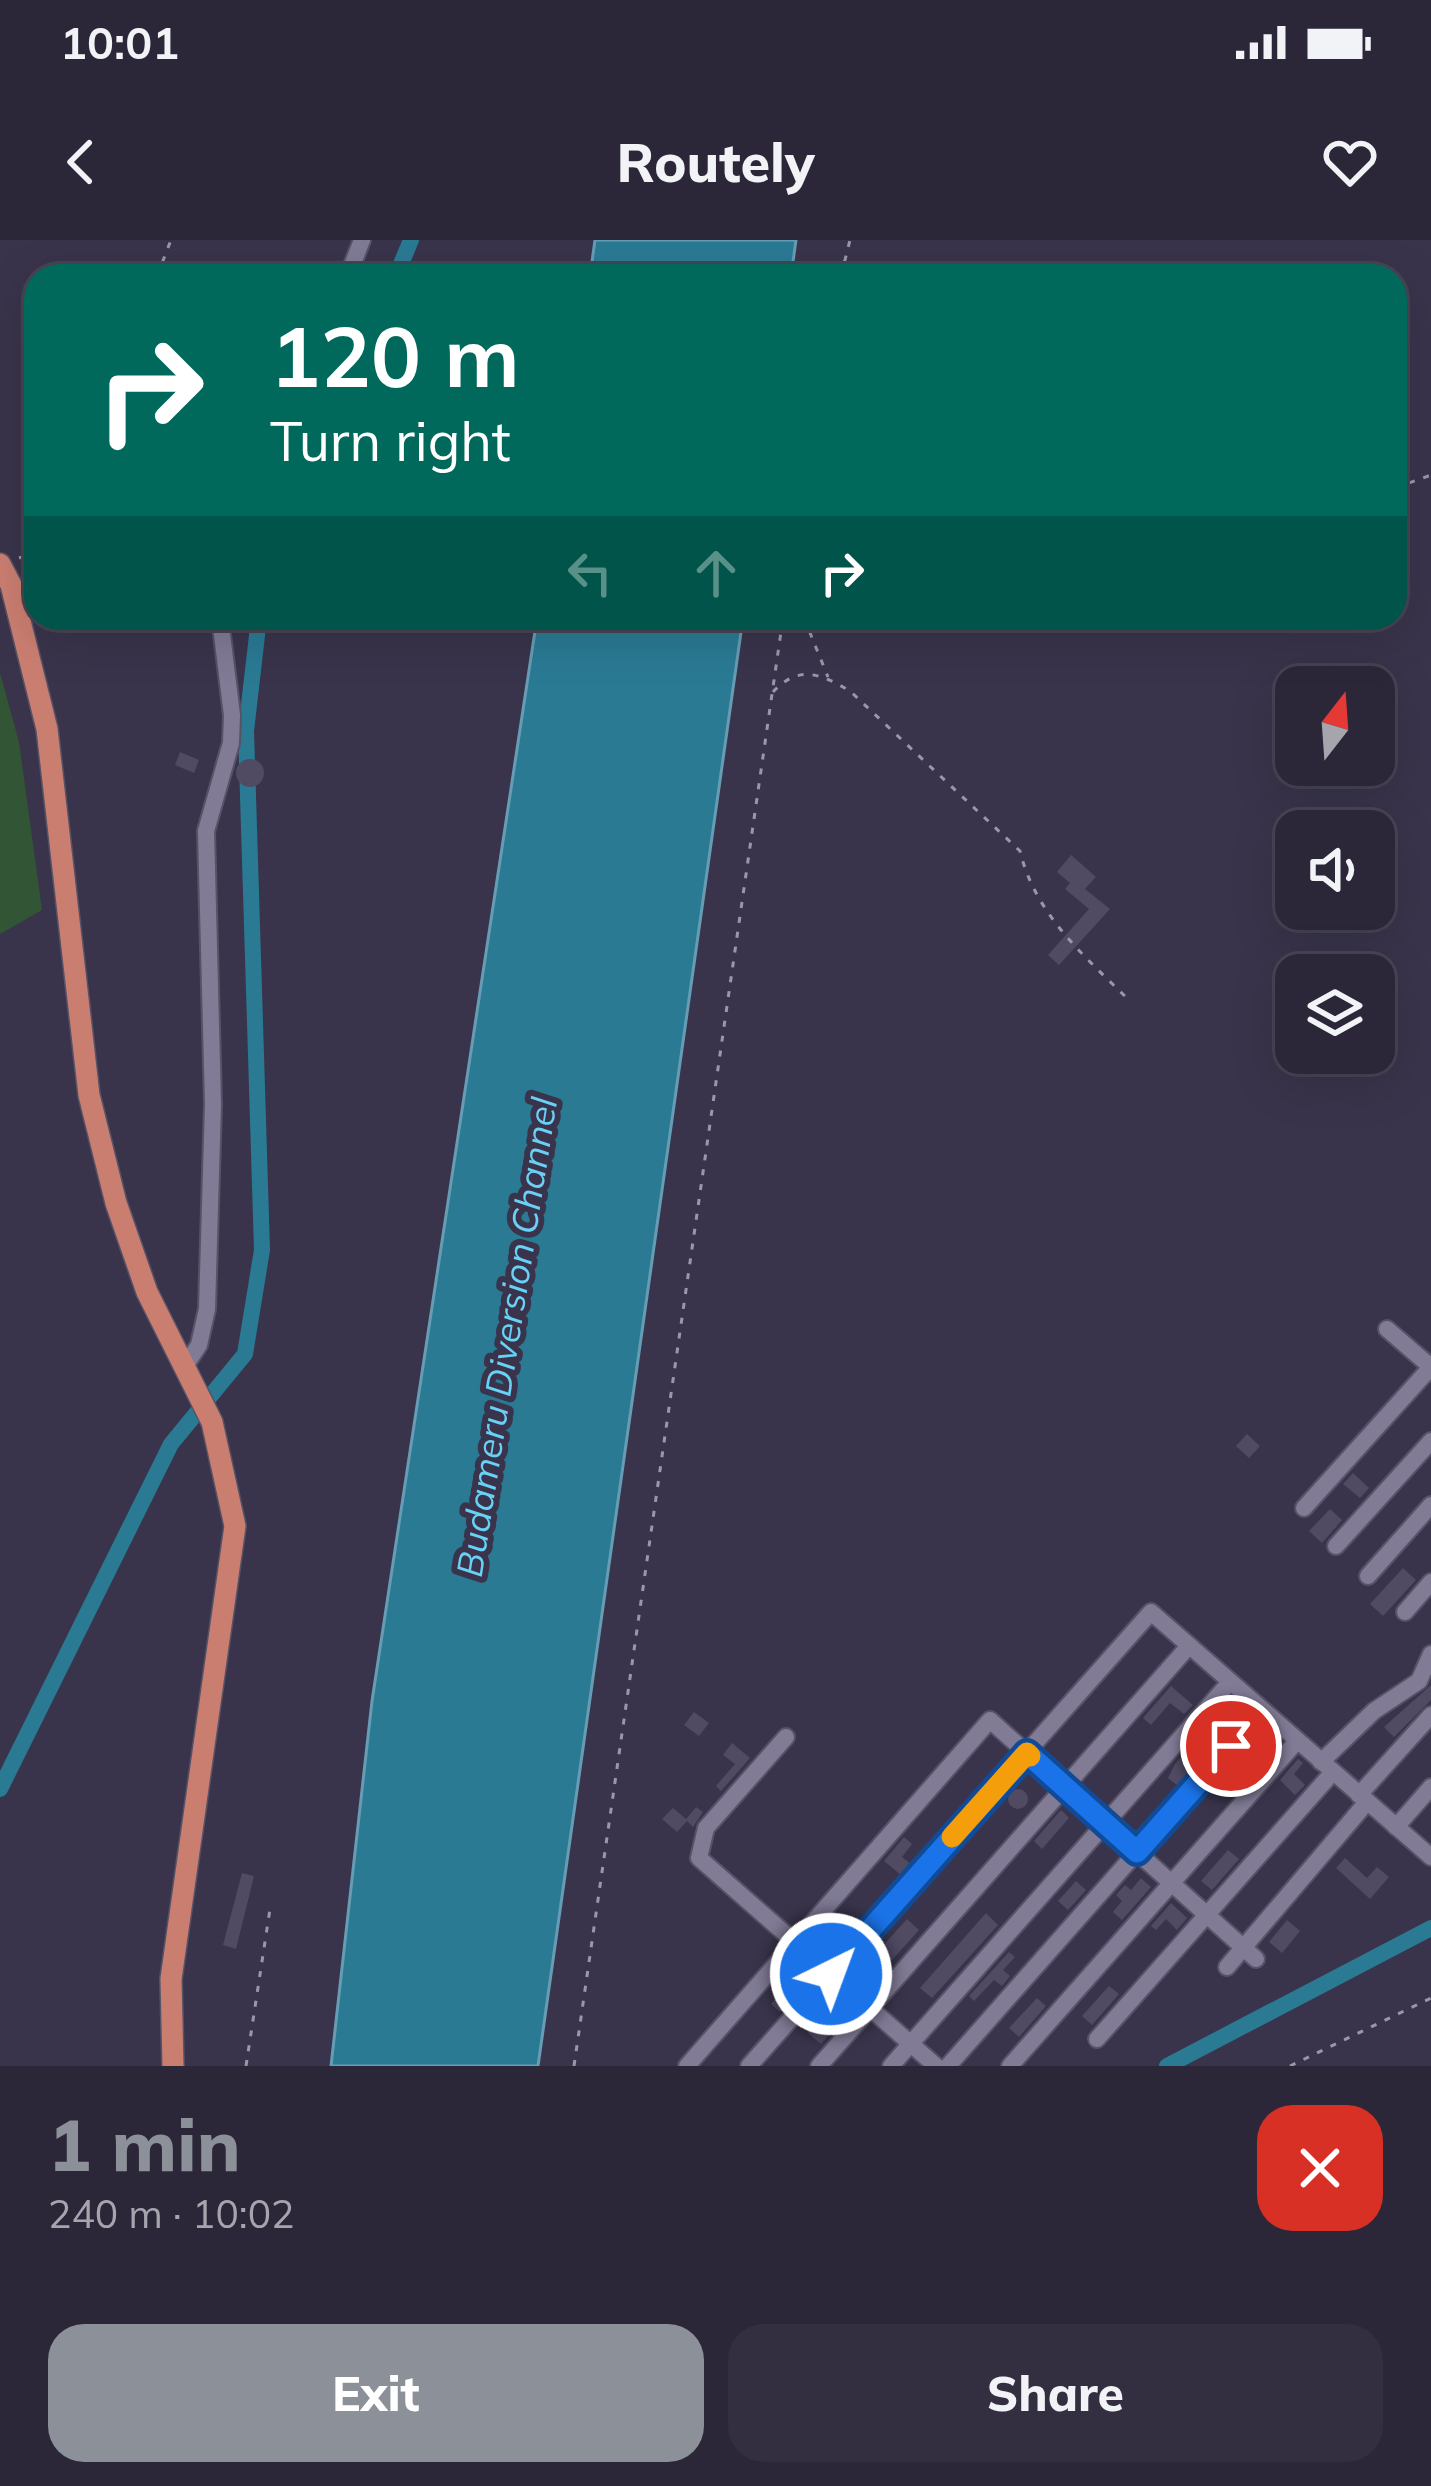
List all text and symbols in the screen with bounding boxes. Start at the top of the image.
text: 10:01 [60,14,179,70]
text: Routely [616,128,815,196]
icon: back [48,129,114,195]
icon: heart [1317,129,1383,195]
text: 120 m [270,303,520,408]
icon: right [72,312,228,468]
text: Turn right [270,407,511,475]
icon: left [557,540,623,606]
icon: ahead [683,540,749,606]
icon: right [809,540,875,606]
north arrow [1275,666,1395,786]
map controls [1275,666,1395,1074]
button: sound [1275,810,1395,930]
button: layers [1275,954,1395,1074]
water label: Budameru Diversion Channel [446,1094,566,1580]
pin [1180,1695,1282,1797]
icon: arrive [1198,1713,1264,1779]
position arrow [768,1911,894,2037]
text: 1 min [48,2099,241,2189]
button: close [1257,2105,1383,2231]
text: 240 m · 10:02 [48,2189,294,2238]
button: Exit [48,2324,704,2462]
button: Share [728,2324,1383,2462]

